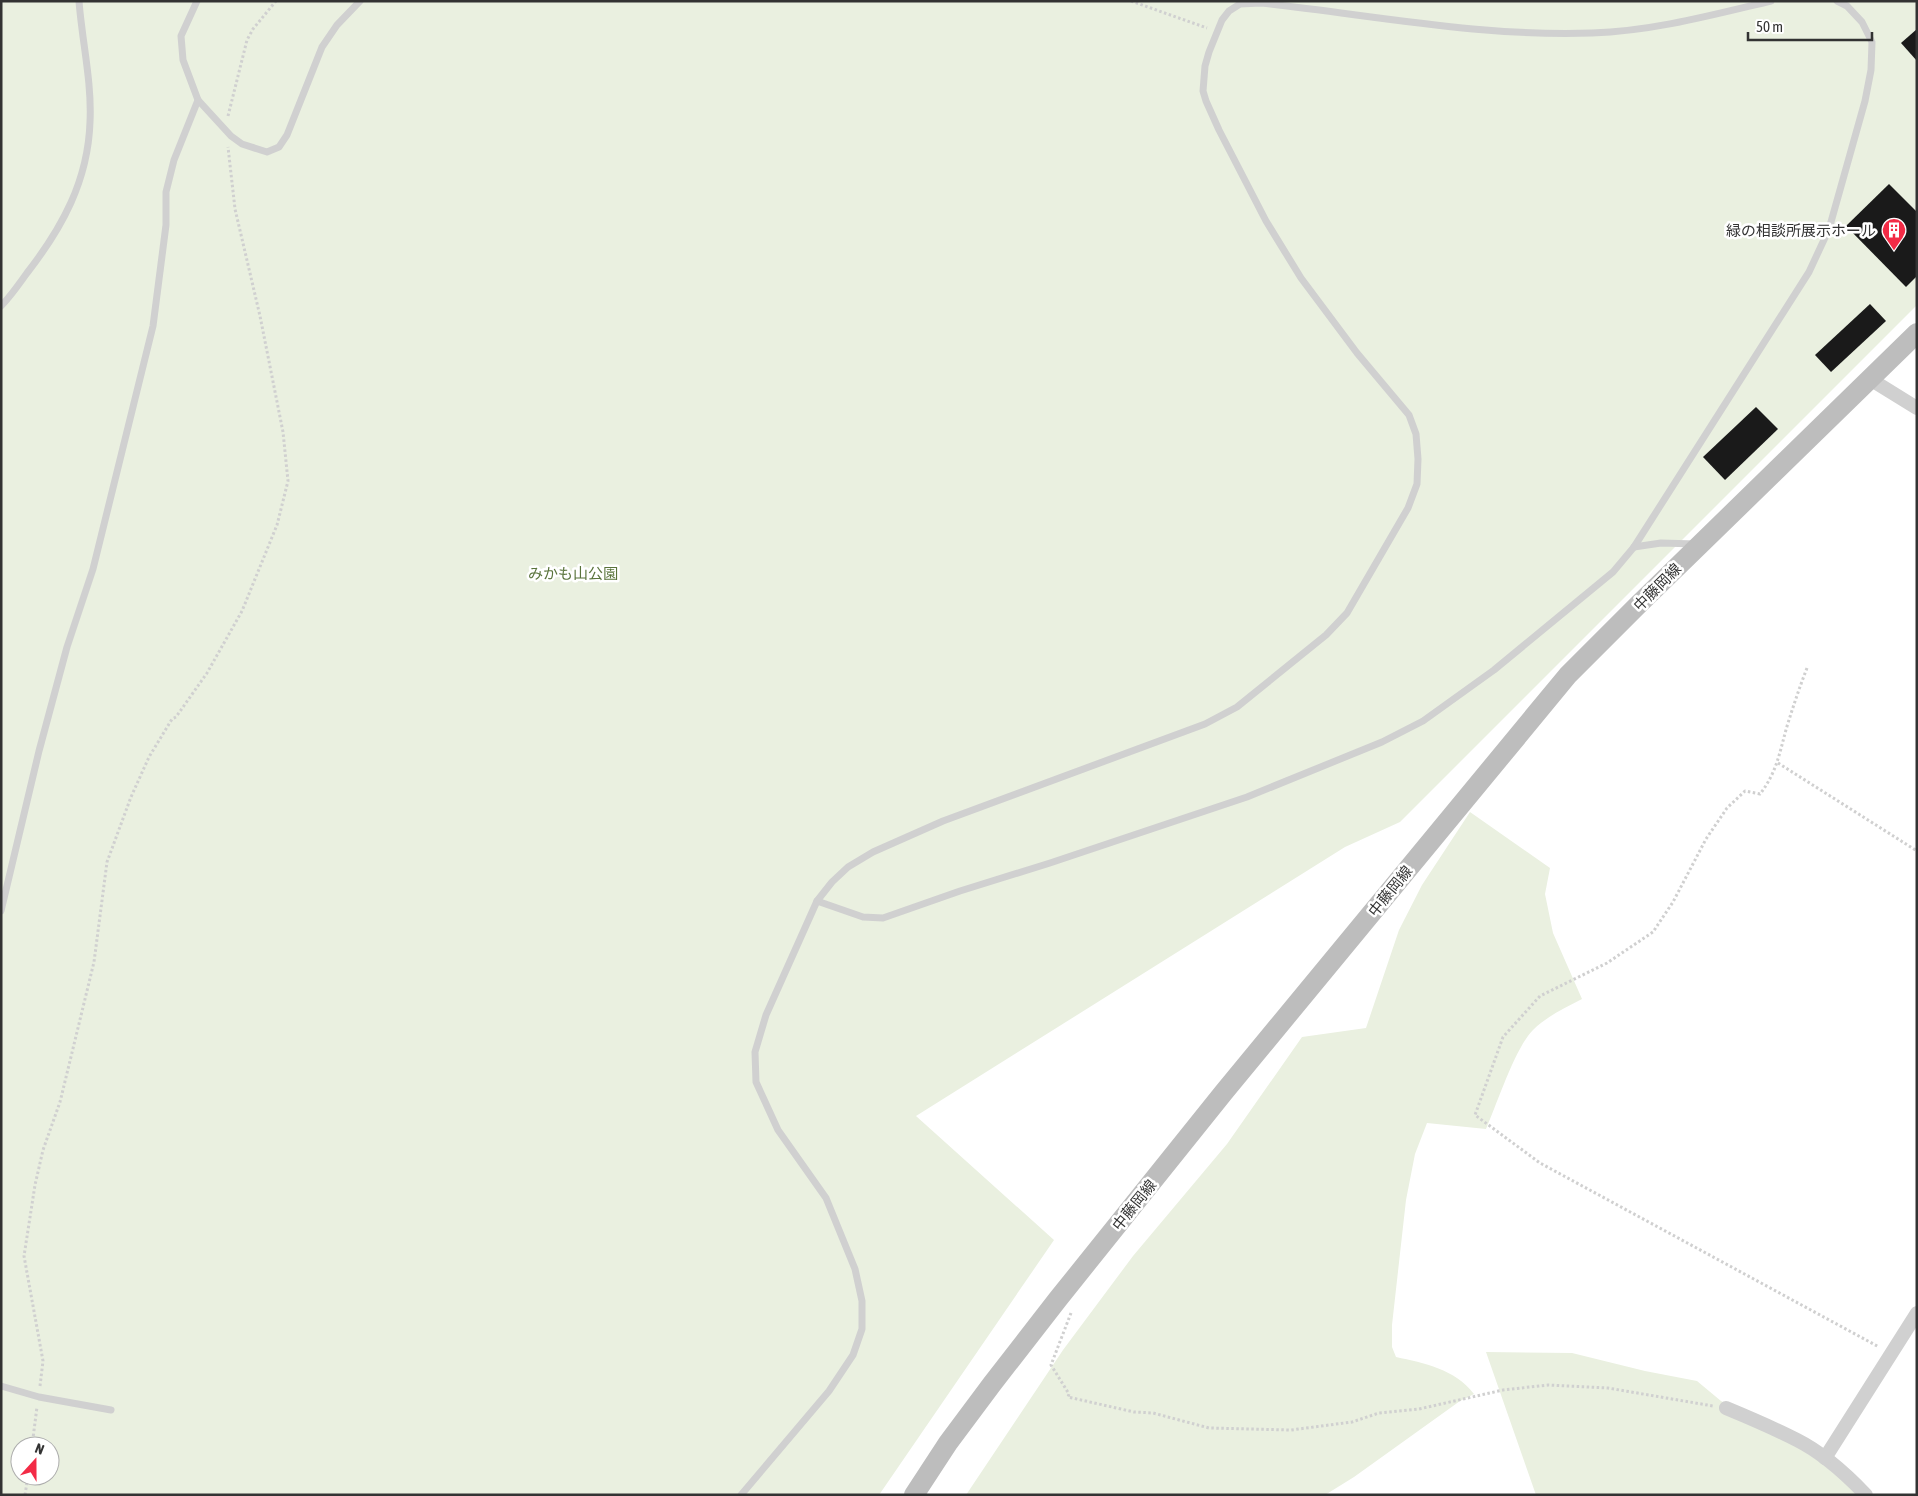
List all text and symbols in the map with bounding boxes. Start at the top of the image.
scale bar [1748,10,1872,42]
text: 50 m [1756,18,1783,35]
building icon: 緑の相談所展示ホール [1881,217,1907,251]
place label: 緑の相談所展示ホール [1726,222,1876,239]
street label: 中藤岡線 [1630,560,1684,614]
park label: みかも山公園 [528,565,618,582]
street label: 中藤岡線 [1365,862,1415,920]
street label: 中藤岡線 [1109,1176,1159,1234]
north arrow [10,1436,60,1486]
text: N [33,1440,46,1458]

